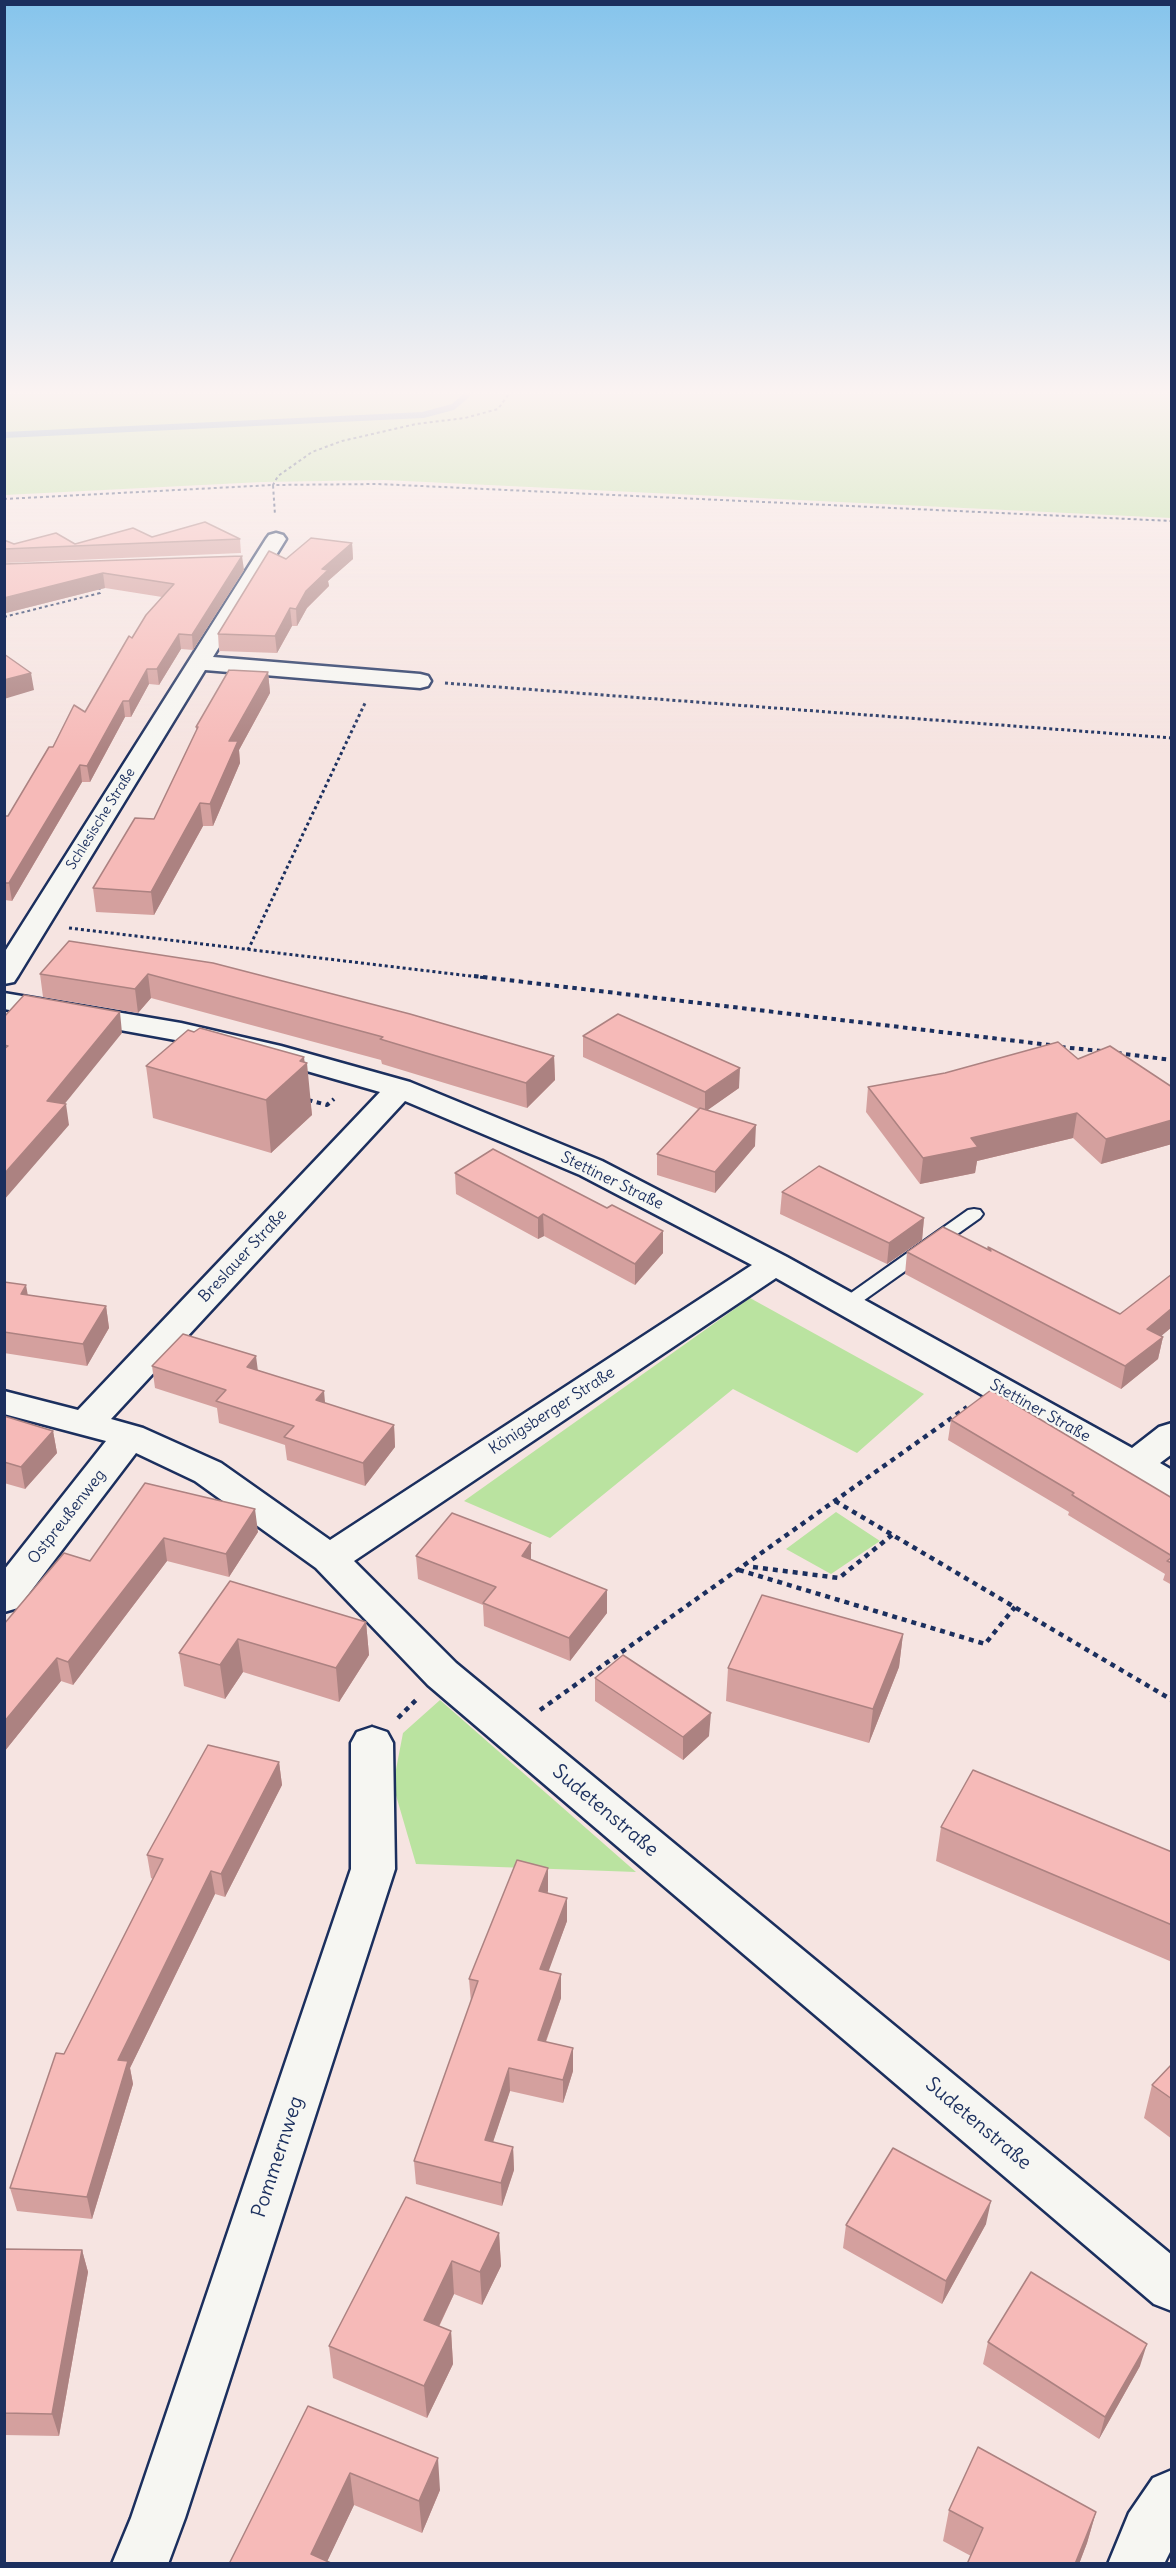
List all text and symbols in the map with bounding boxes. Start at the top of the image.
street label: Schlesische Straße [63,765,139,873]
street label: Stettiner Straße [558,1148,666,1214]
street label: Breslauer Straße [195,1206,291,1306]
street label: Königsberger Straße [485,1363,619,1459]
street label: Stettiner Straße [986,1375,1094,1447]
street label: Ostpreußenweg [24,1466,110,1568]
street label: Sudetenstraße [547,1760,663,1862]
street label: Sudetenstraße [920,2073,1036,2175]
street label: Pommernweg [247,2093,309,2221]

